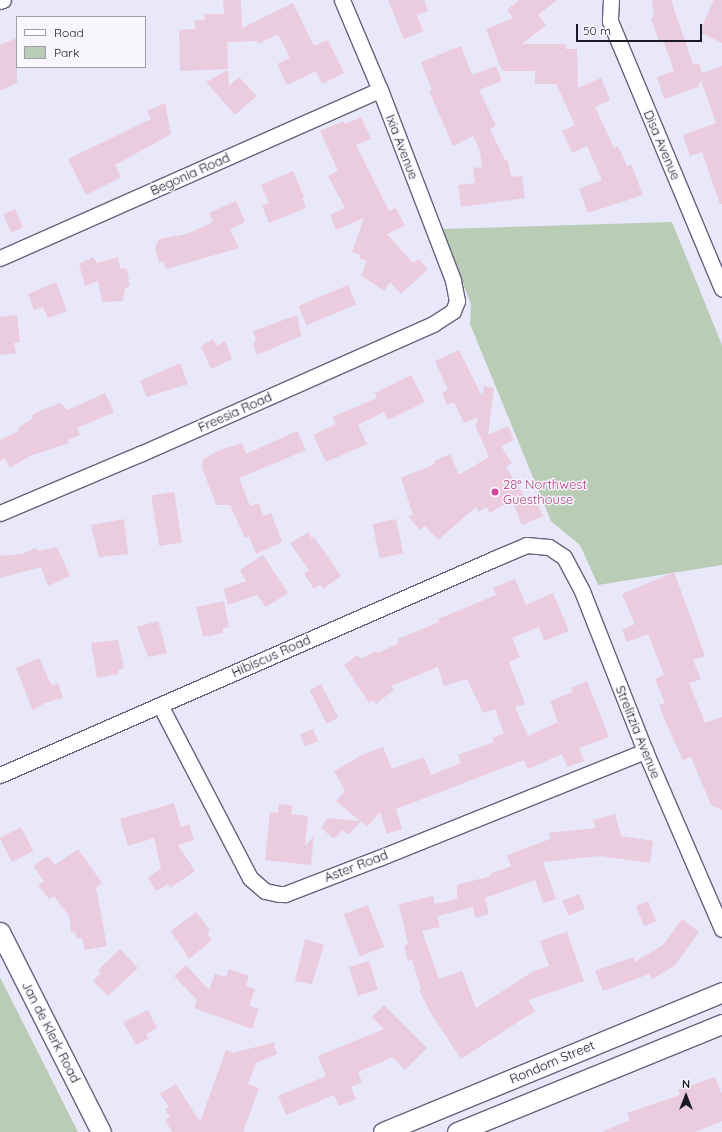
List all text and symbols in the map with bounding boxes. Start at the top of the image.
legend [16,16,146,68]
scale bar [578,16,704,42]
text: 50 m [583,23,611,38]
text: Road [54,25,84,40]
text: Park [54,45,79,60]
street label: Disa Avenue [640,108,684,182]
street label: Ixia Avenue [382,112,422,182]
street label: Begonia Road [148,150,232,198]
street label: Freesia Road [196,389,274,435]
place label: 28° Northwest Guesthouse [503,477,587,508]
marker: 28° Northwest Guesthouse [490,487,500,497]
street label: Hibiscus Road [229,632,313,680]
street label: Strelitzia Avenue [612,683,664,781]
street label: Aster Road [322,847,390,885]
street label: Jan de Klerk Road [19,979,83,1085]
street label: Rondom Street [507,1037,597,1087]
north arrow [666,1076,706,1116]
text: N [682,1077,690,1091]

